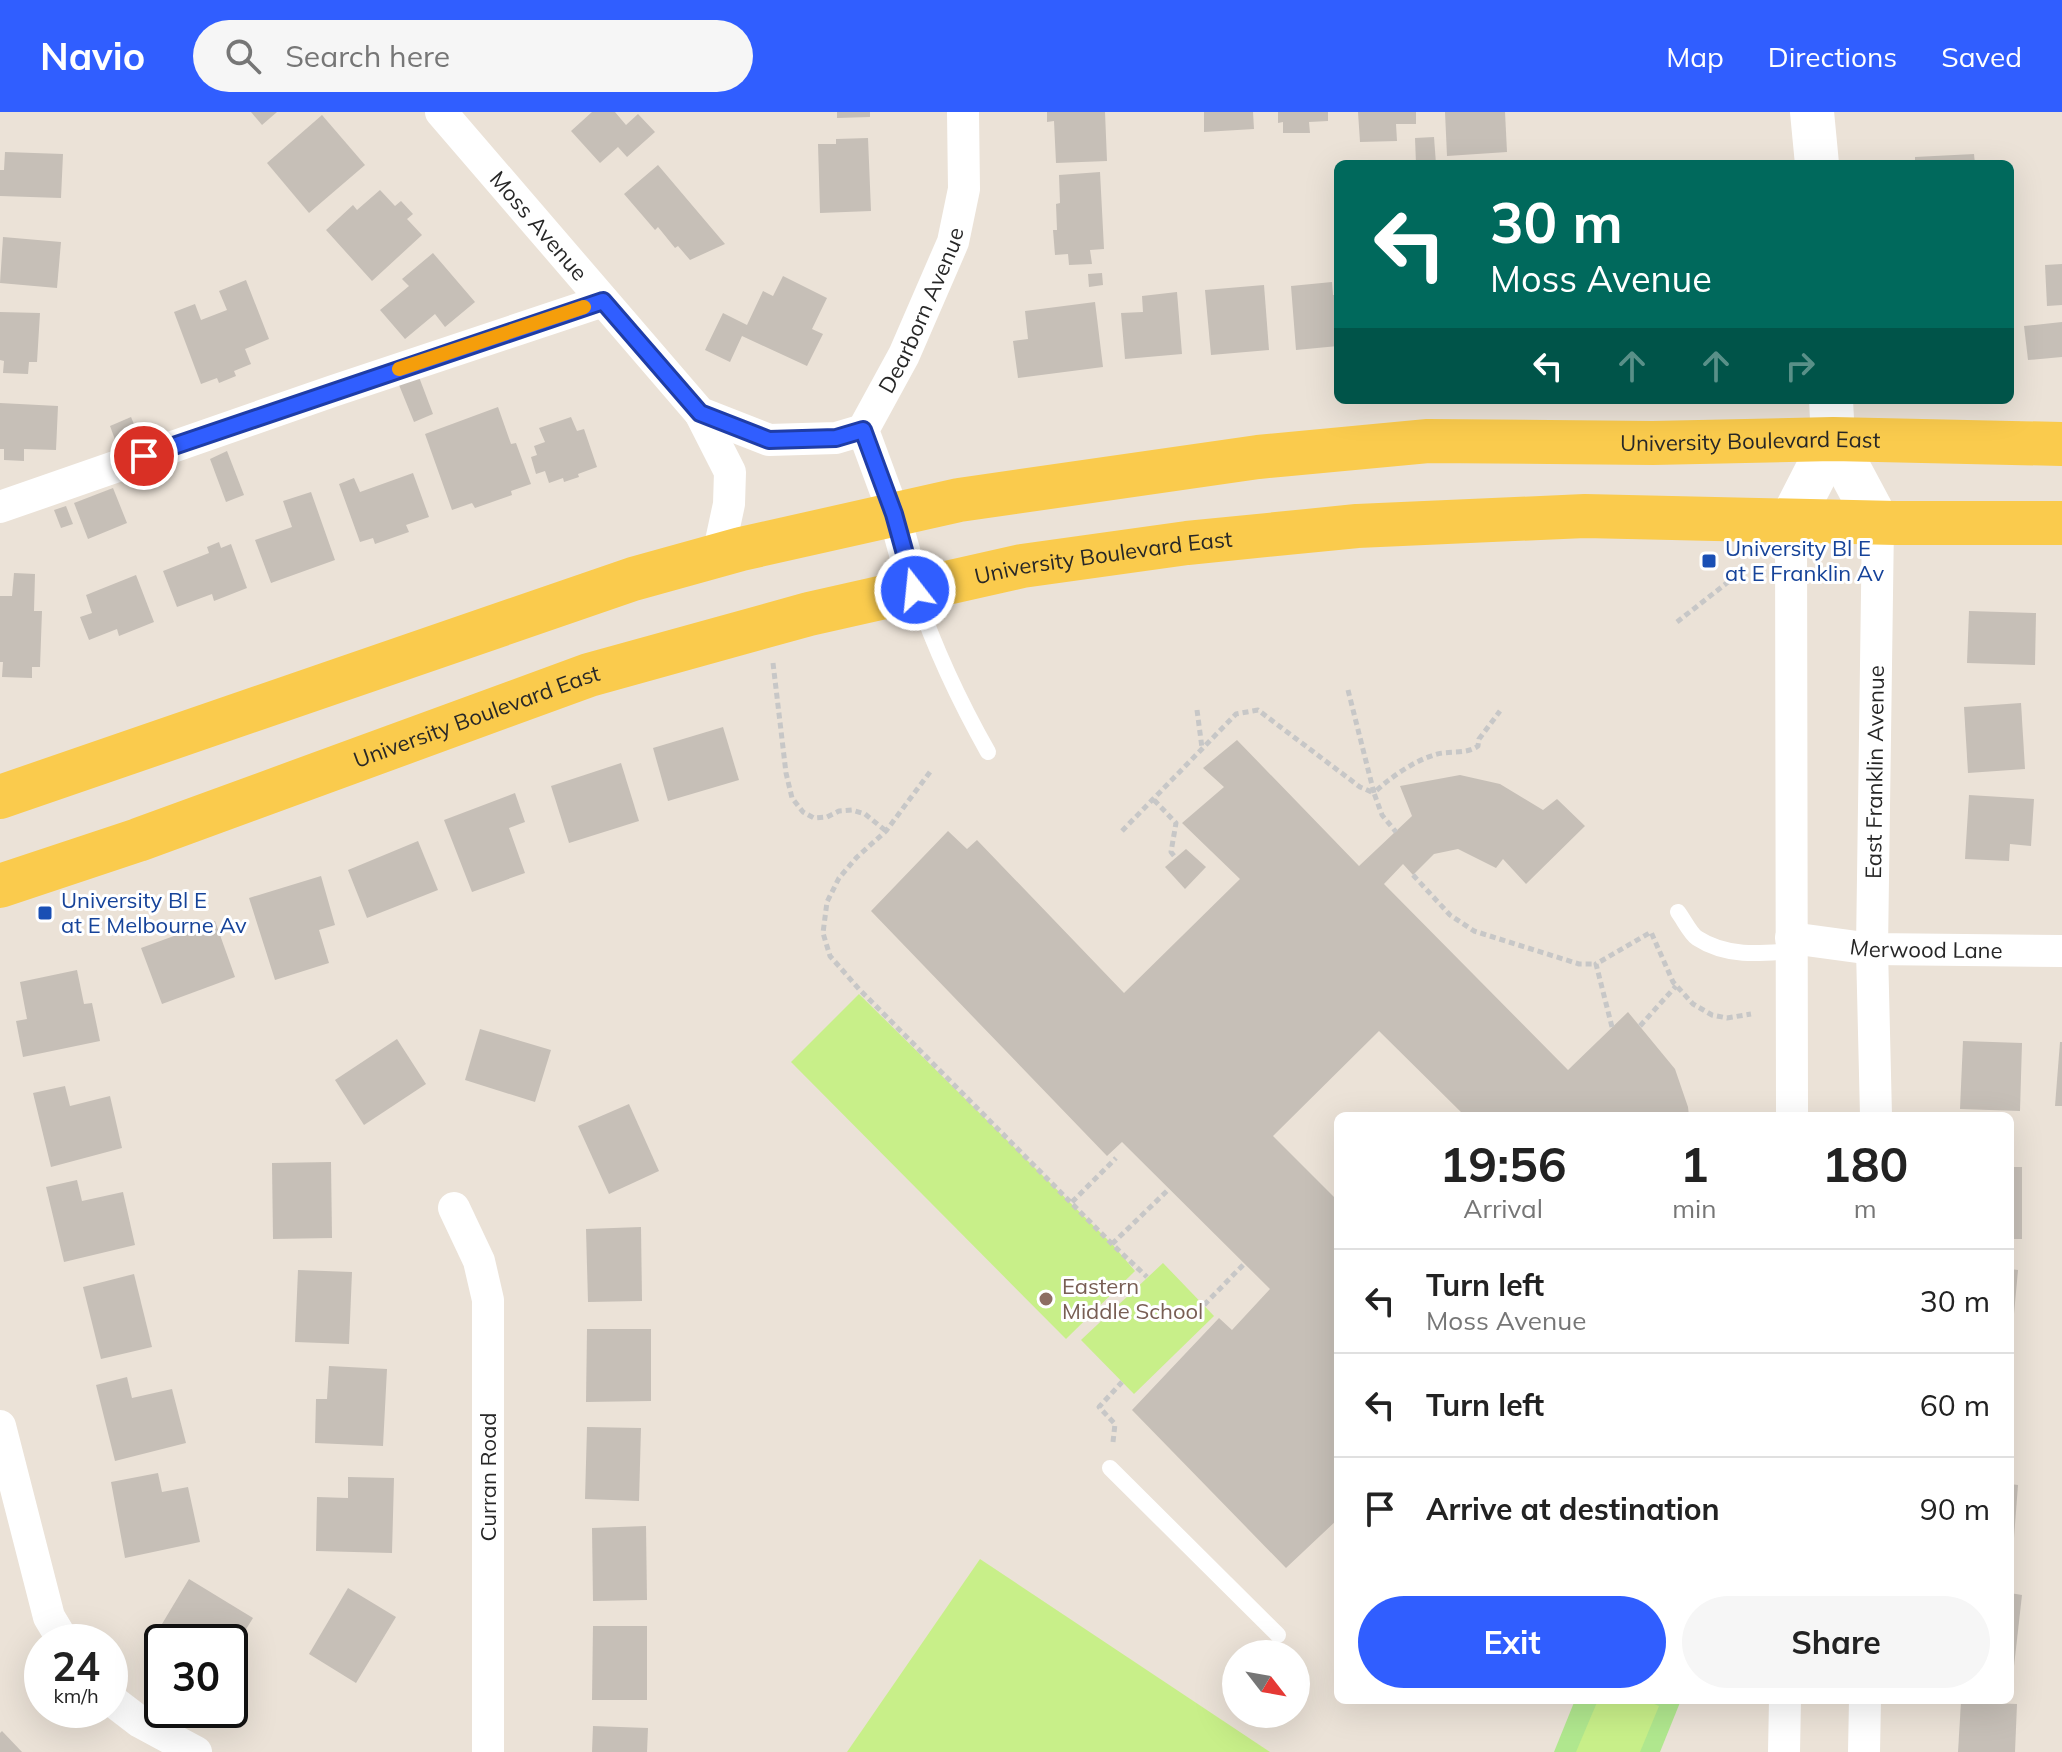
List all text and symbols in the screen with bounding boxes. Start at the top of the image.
search box [193,20,753,92]
text: Navio [40,32,145,80]
icon: search [221,34,265,78]
text: Search here [285,37,450,75]
text: Map [1666,39,1724,74]
text: Directions [1768,39,1897,74]
text: Saved [1941,39,2022,74]
street label: Moss Avenue [484,165,594,286]
text: 30 m [1490,187,1623,257]
icon: left [1358,192,1462,296]
street label: Dearborn Avenue [872,225,970,398]
text: Moss Avenue [1490,256,1712,301]
icon: left [1526,344,1570,388]
icon: ahead [1610,344,1654,388]
icon: ahead [1694,344,1738,388]
icon: right [1778,344,1822,388]
pin [110,422,178,490]
street label: University Boulevard East [1620,425,1881,457]
icon: arrive [122,434,166,478]
street label: University Boulevard East [972,525,1234,590]
place label: University Bl E at E Franklin Av [1725,534,1884,587]
position arrow [873,548,957,632]
marker: University Bl E at E Franklin Av [1700,552,1718,570]
street label: University Boulevard East [350,659,603,774]
street label: East Franklin Avenue [1859,665,1890,879]
place label: University Bl E at E Melbourne Av [61,886,247,939]
marker: University Bl E at E Melbourne Av [36,904,54,922]
street label: Merwood Lane [1848,932,2003,964]
text: 19:56 [1440,1134,1567,1194]
text: 1 [1680,1134,1709,1194]
text: 180 [1822,1134,1908,1194]
text: Arrival [1463,1192,1543,1225]
text: min [1672,1192,1716,1225]
text: m [1854,1192,1877,1225]
text: Turn left [1426,1266,1544,1304]
place label: Eastern Middle School [1062,1272,1203,1325]
icon: left [1358,1279,1402,1323]
text: 30 m [1920,1282,1990,1320]
marker: Eastern Middle School [1037,1290,1055,1308]
text: Moss Avenue [1426,1304,1586,1337]
icon: left [1358,1383,1402,1427]
text: Turn left [1426,1386,1544,1424]
text: 60 m [1920,1386,1990,1424]
street label: Curran Road [474,1412,502,1542]
icon: arrive [1358,1487,1402,1531]
text: Arrive at destination [1426,1490,1720,1528]
text: 90 m [1920,1490,1990,1528]
button: Exit [1358,1596,1666,1688]
button: Share [1682,1596,1990,1688]
speed limit sign: 30 [144,1624,248,1728]
north arrow [1222,1640,1310,1728]
map controls [1222,1640,1310,1728]
text: 24 [52,1641,100,1691]
text: km/h [53,1683,99,1708]

